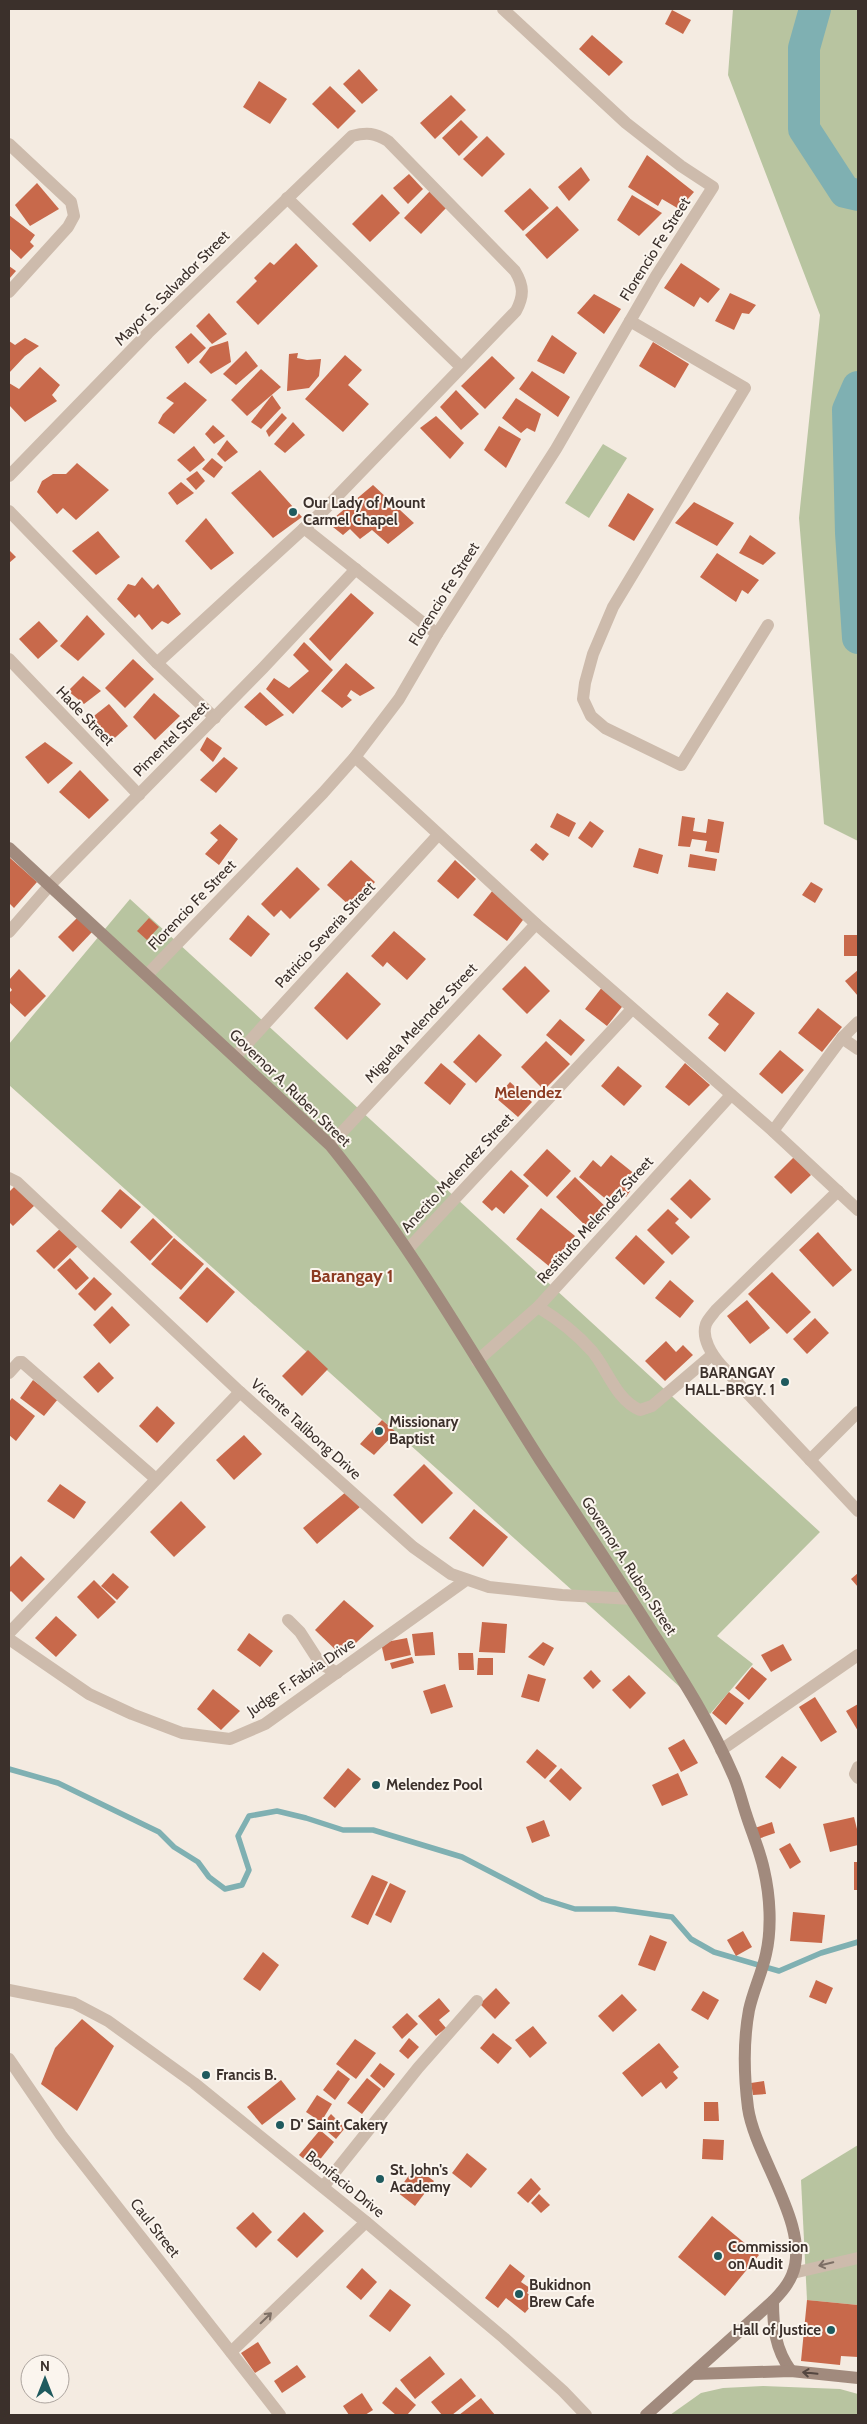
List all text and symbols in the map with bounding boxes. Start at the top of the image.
street label: Florencio Fe Street [616,194,694,304]
street label: Mayor S. Salvador Street [111,227,233,349]
place label: Our Lady of Mount Carmel Chapel [303,494,425,529]
marker: Our Lady of Mount Carmel Chapel [287,506,299,518]
street label: Florencio Fe Street [405,539,483,649]
street label: Hade Street [52,683,118,749]
street label: Pimentel Street [130,698,212,780]
street label: Florencio Fe Street [144,856,240,954]
street label: Patricio Severia Street [271,878,379,992]
street label: Miguela Melendez Street [361,960,481,1086]
street label: Governor A. Ruben Street [226,1025,354,1151]
district label: Melendez [494,1083,562,1102]
street label: Anecito Melendez Street [397,1110,517,1236]
street label: Restituto Melendez Street [533,1153,657,1287]
district label: Barangay 1 [311,1265,393,1287]
place label: BARANGAY HALL-BRGY. 1 [685,1364,776,1399]
street label: Vicente Talibong Drive [247,1375,365,1483]
marker: BARANGAY HALL-BRGY. 1 [779,1376,791,1388]
place label: Missionary Baptist [389,1413,459,1448]
marker: Missionary Baptist [373,1425,385,1437]
street label: Governor A. Ruben Street [578,1493,680,1639]
street label: Judge F. Fabria Drive [243,1634,359,1720]
place label: Melendez Pool [386,1776,483,1794]
marker: Melendez Pool [370,1779,382,1791]
place label: Francis B. [216,2066,277,2084]
marker: Francis B. [200,2069,212,2081]
place label: D' Saint Cakery [290,2116,389,2134]
marker: D' Saint Cakery [274,2119,286,2131]
street label: Bonifacio Drive [302,2147,388,2221]
place label: St. John's Academy [390,2161,452,2196]
marker: St. John's Academy [374,2173,386,2185]
street label: Caul Street [126,2195,184,2261]
place label: Commission on Audit [728,2238,808,2273]
marker: Commission on Audit [712,2250,724,2262]
one-way arrow [818,2260,834,2270]
place label: Bukidnon Brew Cafe [529,2276,595,2311]
marker: Bukidnon Brew Cafe [513,2288,525,2300]
one-way arrow [260,2312,273,2324]
place label: Hall of Justice [733,2321,821,2339]
marker: Hall of Justice [825,2324,837,2336]
north arrow [20,2354,70,2404]
text: N [40,2357,50,2375]
one-way arrow [802,2368,818,2378]

